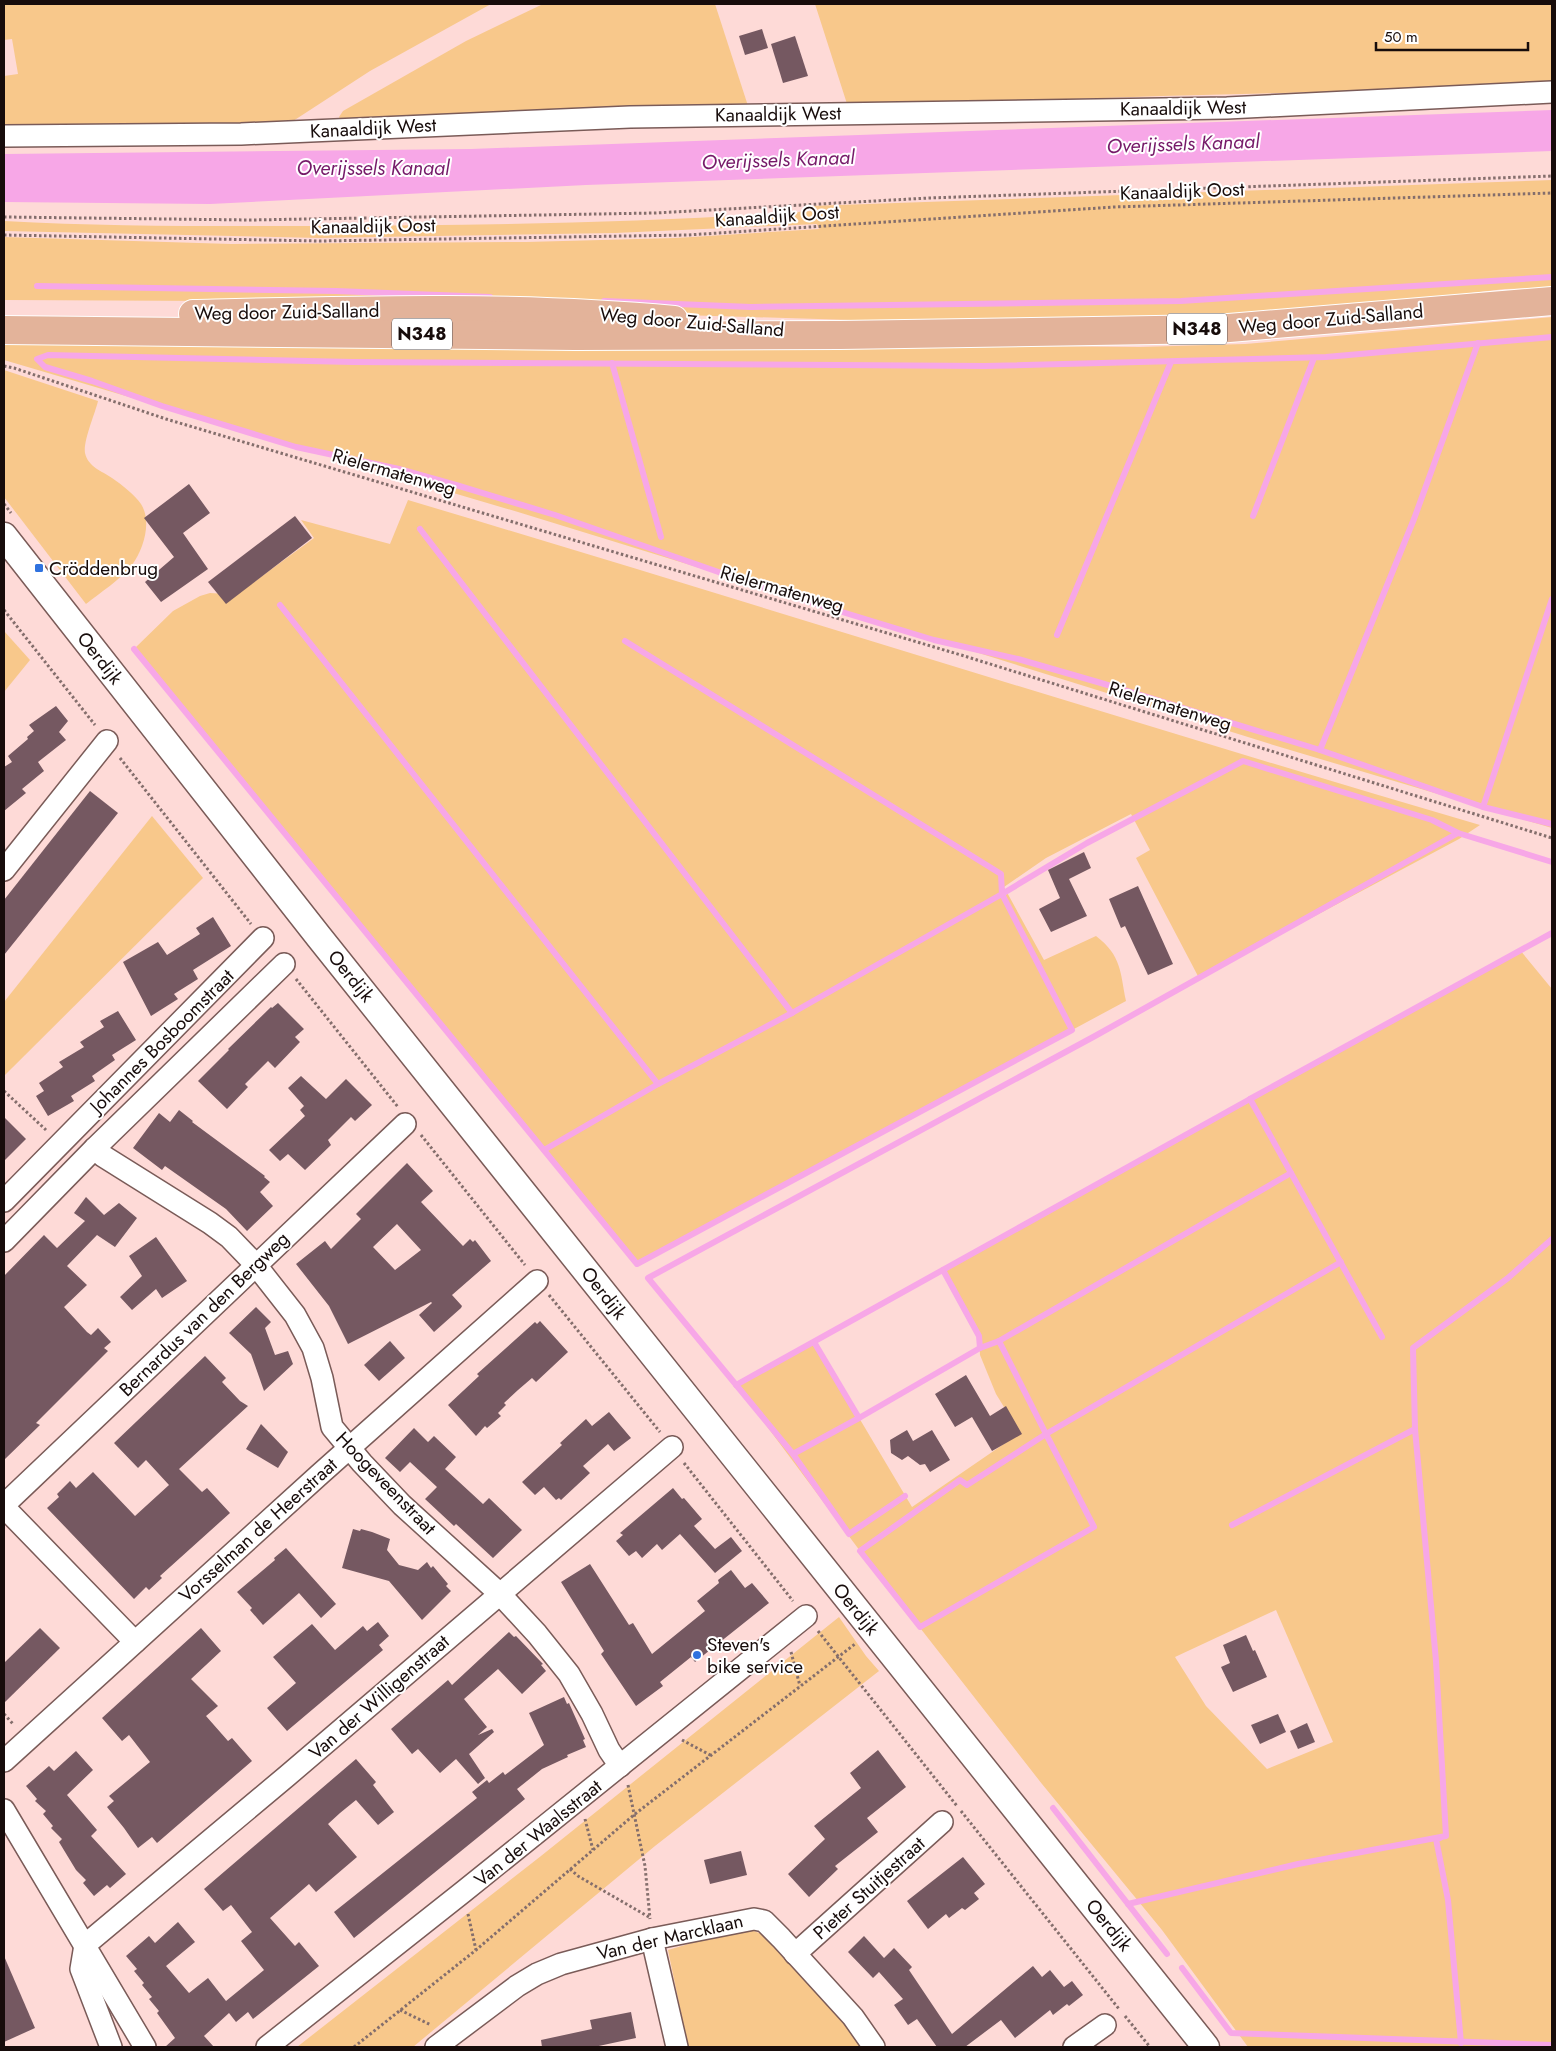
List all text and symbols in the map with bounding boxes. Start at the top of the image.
scale bar [1376,20,1528,52]
text: 50 m [1384,26,1418,48]
street label: Kanaaldijk West [1120,93,1247,123]
street label: Kanaaldijk West [715,99,842,129]
street label: Kanaaldijk West [309,111,437,145]
water label: Overijssels Kanaal [1106,127,1262,161]
water label: Overijssels Kanaal [701,143,857,177]
water label: Overijssels Kanaal [296,154,451,183]
street label: Kanaaldijk Oost [1119,175,1245,207]
street label: Kanaaldijk Oost [714,198,841,234]
street label: Kanaaldijk Oost [310,211,436,241]
street label: Weg door Zuid-Salland [194,297,380,327]
street label: Weg door Zuid-Salland [1238,297,1424,341]
street label: Weg door Zuid-Salland [599,300,785,344]
road number: N348 [1167,314,1227,344]
road number: N348 [392,318,452,349]
street label: Rielermatenweg [329,441,459,503]
place label: Cröddenbrug [49,555,158,582]
street label: Rielermatenweg [717,558,847,620]
marker: Cröddenbrug [33,562,45,574]
street label: Oerdijk [71,626,130,691]
street label: Rielermatenweg [1105,674,1235,738]
street label: Oerdijk [322,944,381,1008]
street label: Johannes Bosboomstraat [82,963,240,1121]
street label: Bernardus van den Bergweg [113,1225,295,1403]
street label: Oerdijk [575,1261,634,1326]
street label: Hoogeveenstraat [330,1425,443,1541]
street label: Vorsselman de Heerstraat [173,1451,343,1608]
street label: Oerdijk [827,1577,886,1641]
street label: Van der Willigenstraat [303,1628,455,1766]
place label: Steven's bike service [707,1631,803,1680]
marker: Steven's bike service [691,1649,703,1661]
street label: Van der Waalsstraat [468,1773,608,1893]
street label: Pieter Stuitjestraat [807,1830,931,1946]
street label: Oerdijk [1080,1893,1139,1957]
street label: Van der Marcklaan [594,1907,746,1967]

